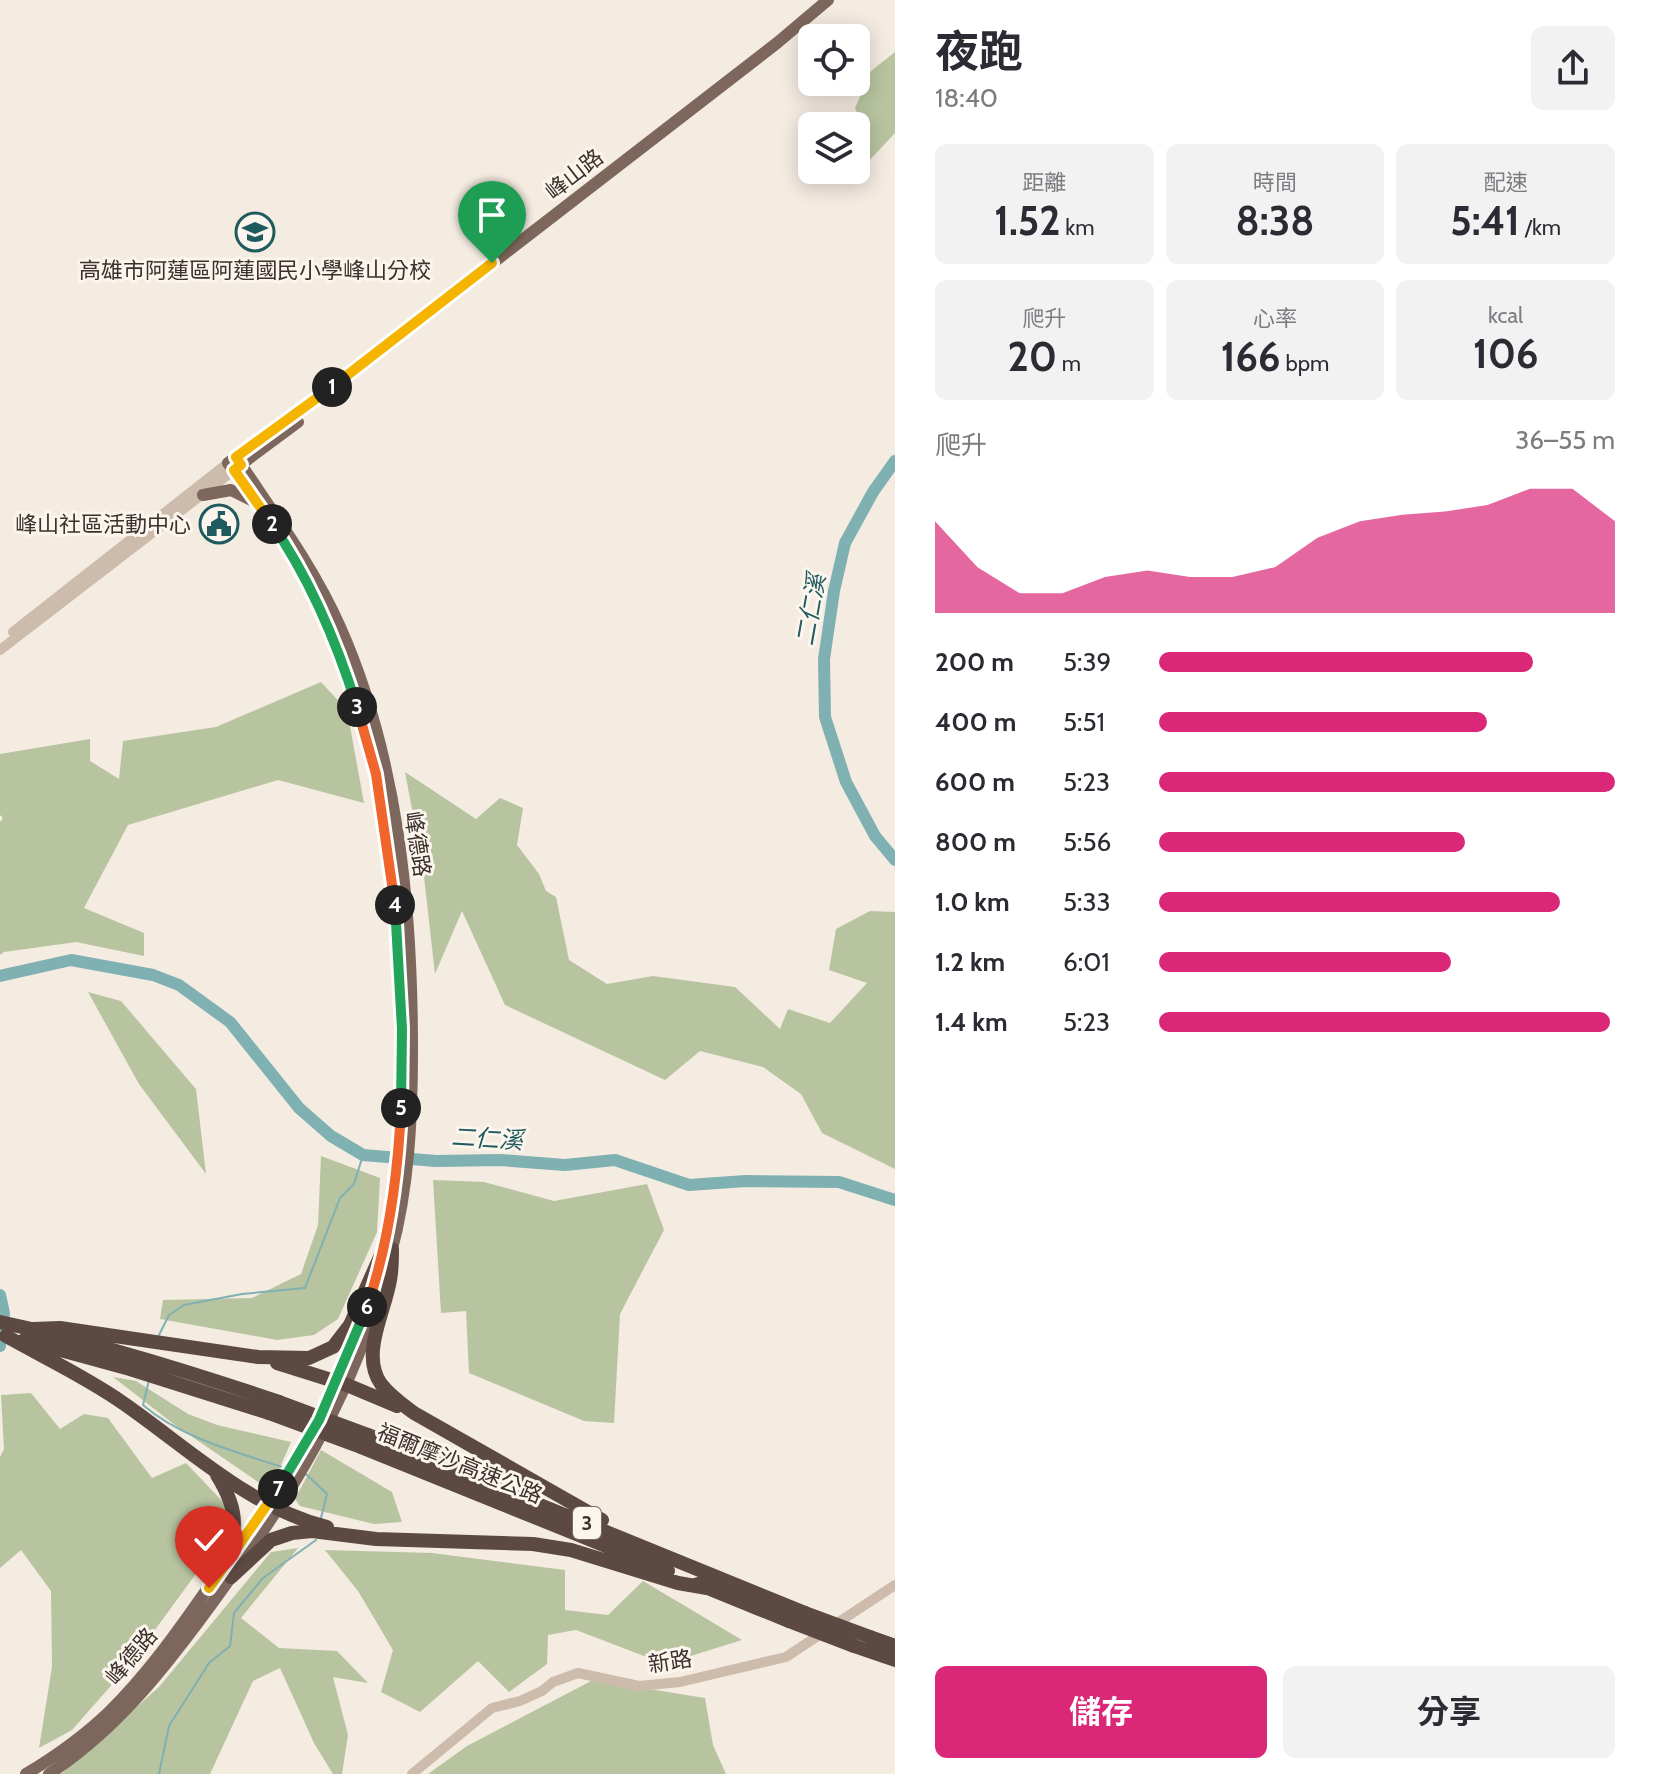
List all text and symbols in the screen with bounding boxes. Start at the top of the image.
map controls [798,24,870,184]
button: locate [798,24,870,96]
text: 夜跑 [935,25,1023,78]
button: share [1531,26,1615,110]
text: 18:40 [935,82,998,114]
button: layers [798,112,870,184]
street label: 峰山路 [540,143,609,205]
text: 距離 [1022,169,1066,196]
text: 時間 [1253,169,1297,196]
text: 配速 [1484,169,1528,196]
pin [458,181,526,263]
icon: arrive [470,193,514,237]
text: 1.52 [994,196,1060,245]
text: 8:38 [1236,196,1314,245]
text: 5:41 [1450,196,1520,245]
school or university icon: 高雄市阿蓮區阿蓮國民小學峰山分校 [234,211,276,253]
text: km [1060,214,1095,241]
text: /km [1520,214,1561,241]
place label: 高雄市阿蓮區阿蓮國民小學峰山分校 [79,257,431,284]
text: kcal [1488,302,1523,329]
text: 爬升 [1022,305,1066,332]
text: 心率 [1253,305,1297,332]
text: 106 [1473,329,1538,378]
text: 20 [1008,332,1057,381]
text: 166 [1221,332,1281,381]
text: m [1057,350,1081,377]
text: bpm [1281,350,1329,377]
pin: 1 [312,367,352,407]
text: 1 [328,373,336,400]
text: 36–55 m [1515,424,1615,456]
text: 爬升 [935,429,987,461]
public building icon: 峰山社區活動中心 [198,503,240,545]
pin: 2 [252,504,292,544]
text: 2 [266,510,278,537]
place label: 峰山社區活動中心 [15,511,191,538]
water label: 二仁溪 [790,569,832,648]
text: 200 m [935,646,1014,678]
text: 5:39 [1063,646,1111,678]
pin: 3 [337,687,377,727]
text: 3 [351,693,363,720]
text: 400 m [935,706,1016,738]
text: 5:51 [1063,706,1105,738]
text: 600 m [935,766,1015,798]
text: 5:23 [1063,766,1110,798]
street label: 峰德路 [399,809,436,879]
text: 800 m [935,826,1016,858]
text: 5:56 [1063,826,1111,858]
pin: 4 [375,885,415,925]
text: 1.0 km [935,886,1010,918]
text: 5:33 [1063,886,1111,918]
text: 4 [388,891,402,918]
text: 1.2 km [935,946,1005,978]
text: 6:01 [1063,946,1110,978]
text: 1.4 km [935,1006,1008,1038]
text: 5:23 [1063,1006,1110,1038]
pin: 5 [381,1088,421,1128]
text: 5 [395,1094,407,1121]
water label: 二仁溪 [450,1122,527,1155]
pin: 6 [347,1287,387,1327]
text: 6 [361,1293,373,1320]
street label: 福爾摩沙高速公路 [373,1418,546,1509]
pin: 7 [258,1469,298,1509]
text: 7 [272,1475,284,1502]
pin [175,1506,243,1588]
road number: 3 [573,1507,601,1539]
icon: check [187,1518,231,1562]
street label: 峰德路 [100,1622,163,1690]
street label: 新路 [646,1645,694,1678]
button: 儲存 [935,1666,1267,1758]
button: 分享 [1283,1666,1615,1758]

